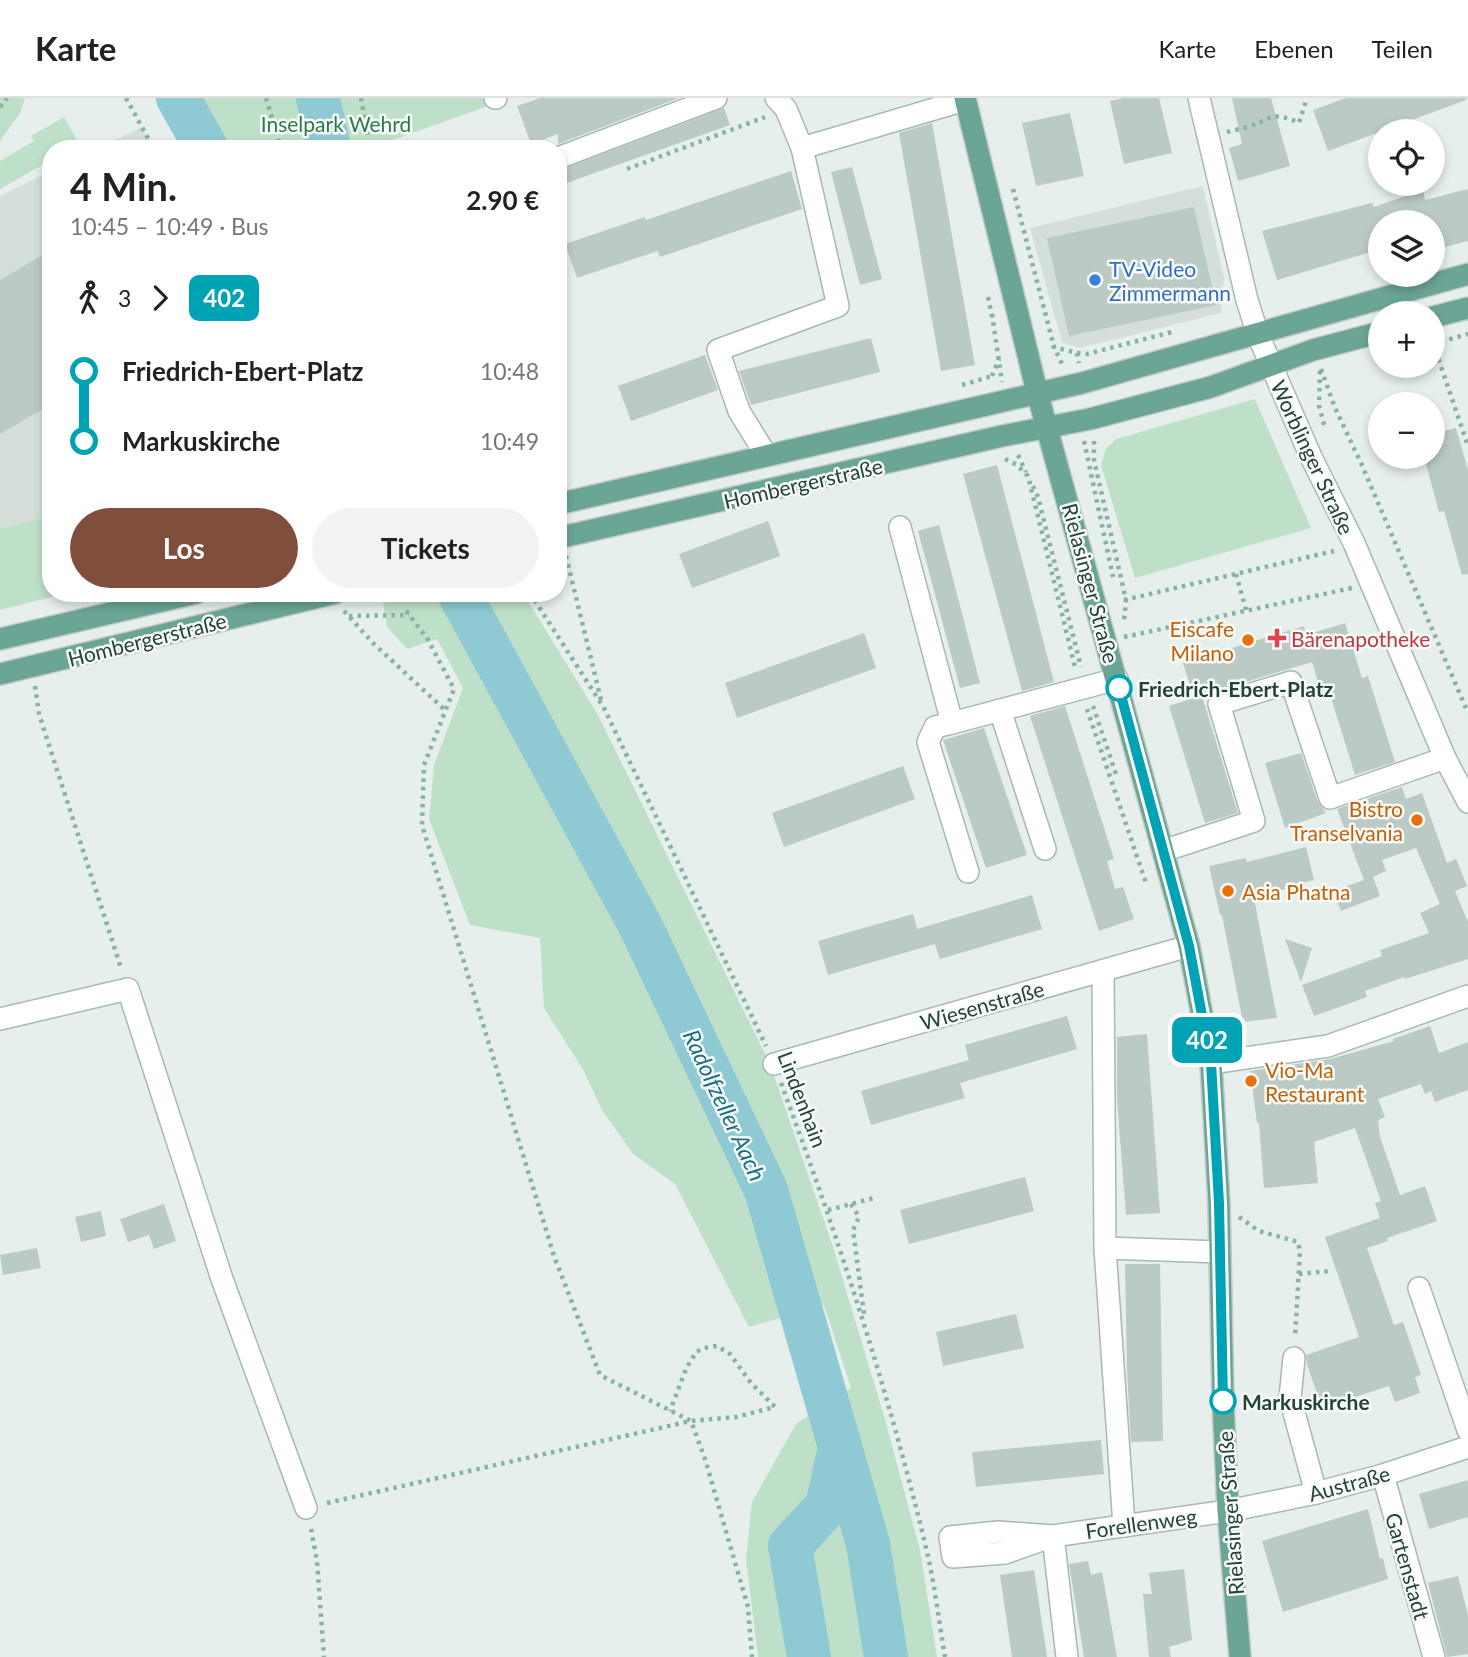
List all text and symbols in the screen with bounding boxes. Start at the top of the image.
text: Karte [35,28,116,68]
text: Karte [1159,34,1216,63]
text: Ebenen [1254,34,1334,63]
text: Teilen [1372,34,1433,63]
park label: Inselpark Wehrd [261,111,411,136]
map controls [1368,119,1445,469]
button: locate [1368,119,1445,196]
text: 4 Min. [70,163,177,209]
text: 2.90 € [466,184,539,216]
button: layers [1368,210,1445,287]
text: 10:45 – 10:49 · Bus [70,212,269,240]
place label: TV-Video Zimmermann [1109,256,1231,305]
marker: TV-Video Zimmermann [1087,272,1103,288]
icon: walk [70,279,108,317]
icon: forward [141,279,179,317]
text: 402 [203,283,245,312]
text: 3 [118,284,131,312]
button: + [1368,301,1445,378]
text: Friedrich-Ebert-Platz [122,355,364,387]
text: 10:48 [480,357,539,385]
street label: Worblinger Straße [1266,376,1360,538]
button: − [1368,392,1445,469]
text: Markuskirche [122,425,280,457]
text: 10:49 [480,427,539,455]
street label: Hombergerstraße [721,453,885,513]
street label: Rielasinger Straße [1058,500,1124,666]
button: Los [70,508,298,588]
button: Tickets [312,508,539,588]
street label: Hombergerstraße [65,607,229,671]
place label: Eiscafe Milano [1169,616,1234,665]
place label: Bärenapotheke [1291,626,1430,651]
marker: Bärenapotheke [1269,630,1285,646]
marker: Eiscafe Milano [1240,632,1256,648]
marker: Friedrich-Ebert-Platz [1106,675,1132,701]
place label: Friedrich-Ebert-Platz [1138,676,1333,701]
place label: Bistro Transelvania [1290,796,1403,845]
marker: Bistro Transelvania [1409,812,1425,828]
place label: Asia Phatna [1242,879,1350,904]
marker: Asia Phatna [1220,883,1236,899]
street label: Wiesenstraße [917,975,1047,1035]
line badge: 402 [1167,1017,1247,1063]
water label: Radolfzeller Aach [678,1025,772,1185]
text: 402 [1186,1025,1228,1054]
street label: Lindenhain [773,1047,833,1151]
place label: Vio-Ma Restaurant [1265,1057,1365,1106]
marker: Vio-Ma Restaurant [1243,1073,1259,1089]
marker: Markuskirche [1210,1388,1236,1414]
place label: Markuskirche [1242,1389,1370,1414]
street label: Rielasinger Straße [1212,1430,1248,1596]
street label: Austraße [1305,1460,1393,1506]
street label: Forellenweg [1084,1503,1198,1543]
street label: Gartenstadt [1381,1510,1435,1623]

